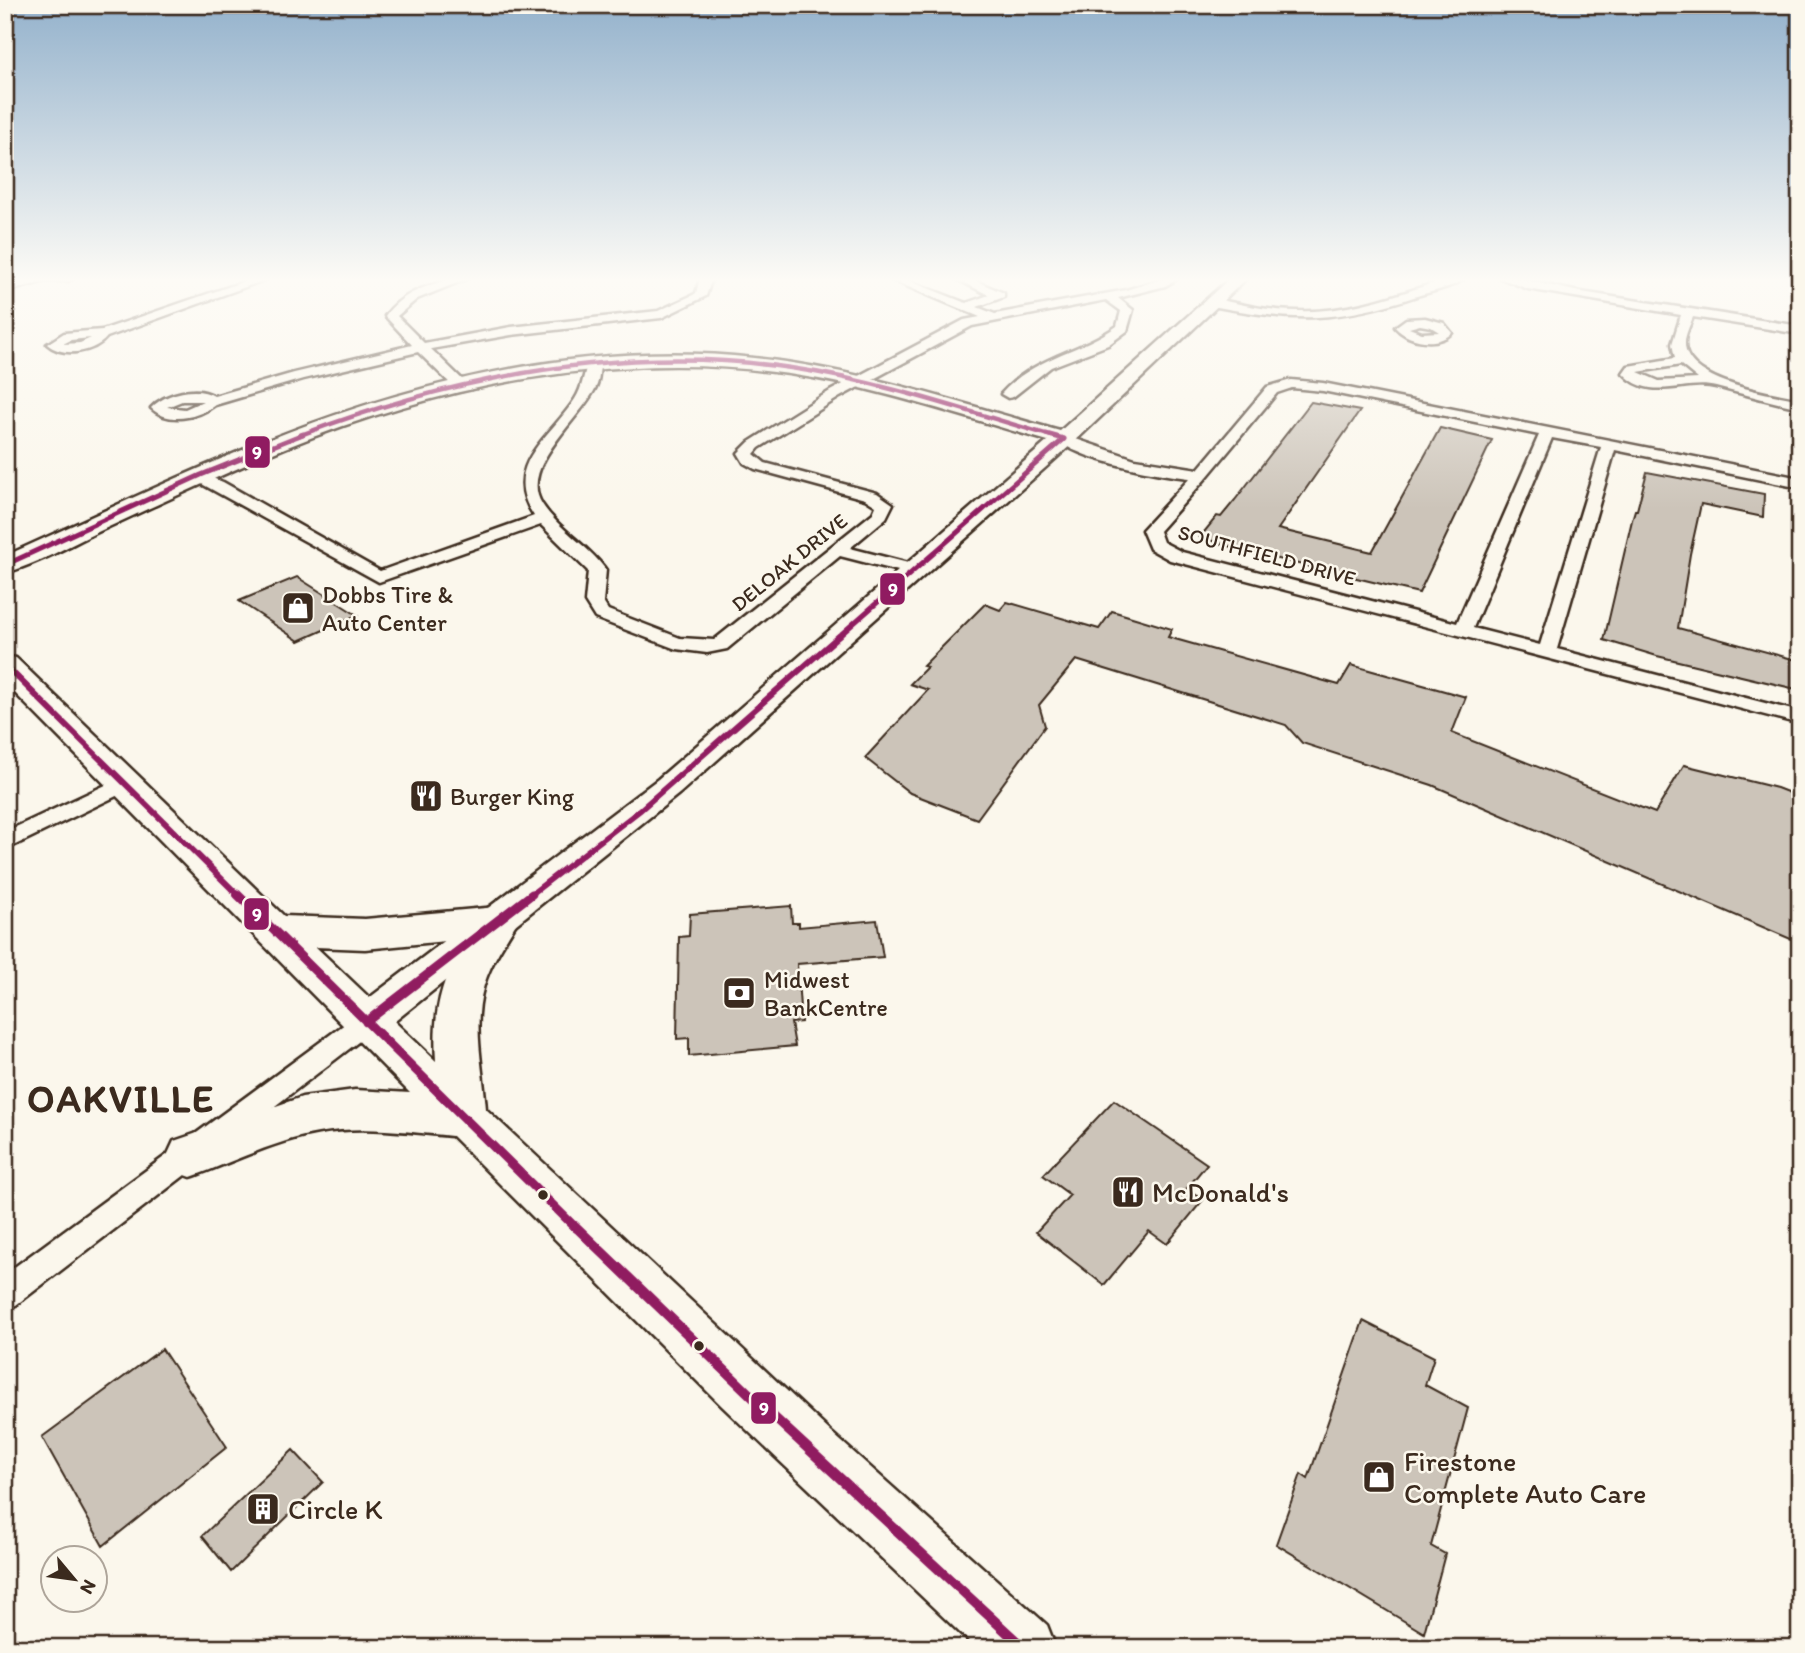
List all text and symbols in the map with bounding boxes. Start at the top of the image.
line badge: 9 [244,435,271,469]
text: 9 [252,441,262,464]
street label: DELOAK DRIVE [726,508,852,616]
street label: SOUTHFIELD DRIVE [1175,519,1359,591]
line badge: 9 [879,572,906,606]
text: 9 [888,578,898,601]
place label: Dobbs Tire & Auto Center [322,580,453,637]
shop icon: Dobbs Tire & Auto Center [279,589,317,627]
restaurant icon: Burger King [407,777,445,815]
place label: Burger King [450,782,575,811]
line badge: 9 [243,897,270,931]
text: 9 [252,903,262,926]
place label: Midwest BankCentre [764,965,888,1022]
bank icon: Midwest BankCentre [720,974,758,1012]
district label: OAKVILLE [27,1076,215,1122]
restaurant icon: McDonald's [1109,1173,1147,1211]
place label: McDonald's [1152,1175,1289,1209]
unlabelled marker [536,1188,550,1202]
unlabelled marker [692,1339,706,1353]
line badge: 9 [750,1391,777,1425]
text: 9 [759,1397,769,1420]
place label: Firestone Complete Auto Care [1404,1444,1646,1510]
shop icon: Firestone Complete Auto Care [1360,1458,1398,1496]
building icon: Circle K [244,1490,282,1528]
place label: Circle K [288,1492,383,1526]
north arrow [38,1544,108,1614]
text: N [75,1576,102,1598]

